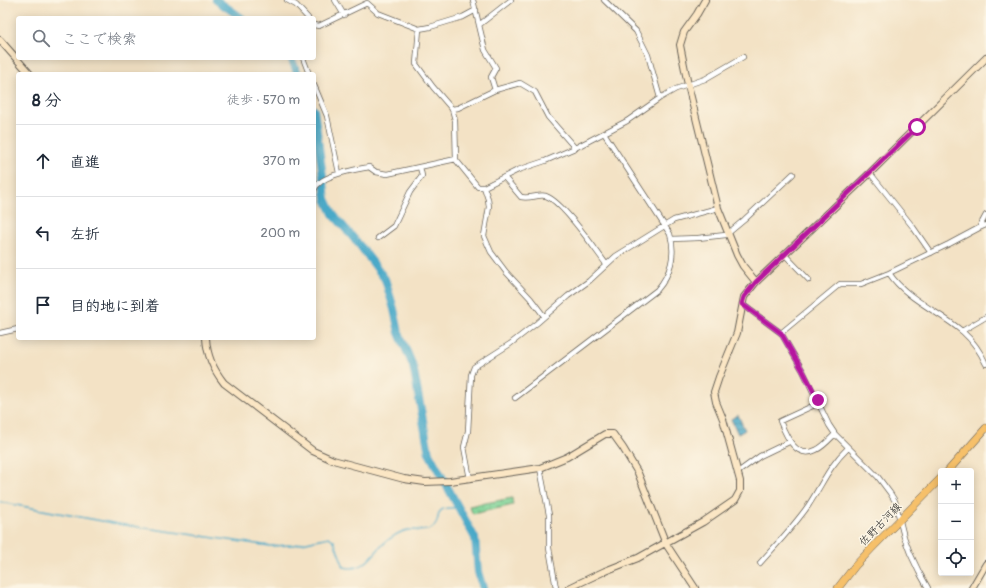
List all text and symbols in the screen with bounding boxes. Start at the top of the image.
search box [16,16,316,60]
icon: search [30,27,52,49]
text: ここで検索 [62,30,137,49]
text: 8 分 [32,90,61,111]
text: 徒歩 · 570 m [227,92,300,108]
route start [908,118,926,136]
icon: ahead [32,150,54,172]
text: 直進 [70,153,100,172]
text: 370 m [263,153,300,169]
icon: left [32,222,54,244]
text: 左折 [70,225,100,244]
text: 200 m [261,225,300,241]
icon: arrive [32,294,54,316]
text: 目的地に到着 [70,297,160,316]
route end [809,391,827,409]
map controls [938,468,974,576]
button: + [938,468,974,504]
street label: 佐野古河線 [857,500,904,549]
button: − [938,504,974,540]
button: locate [938,540,974,576]

